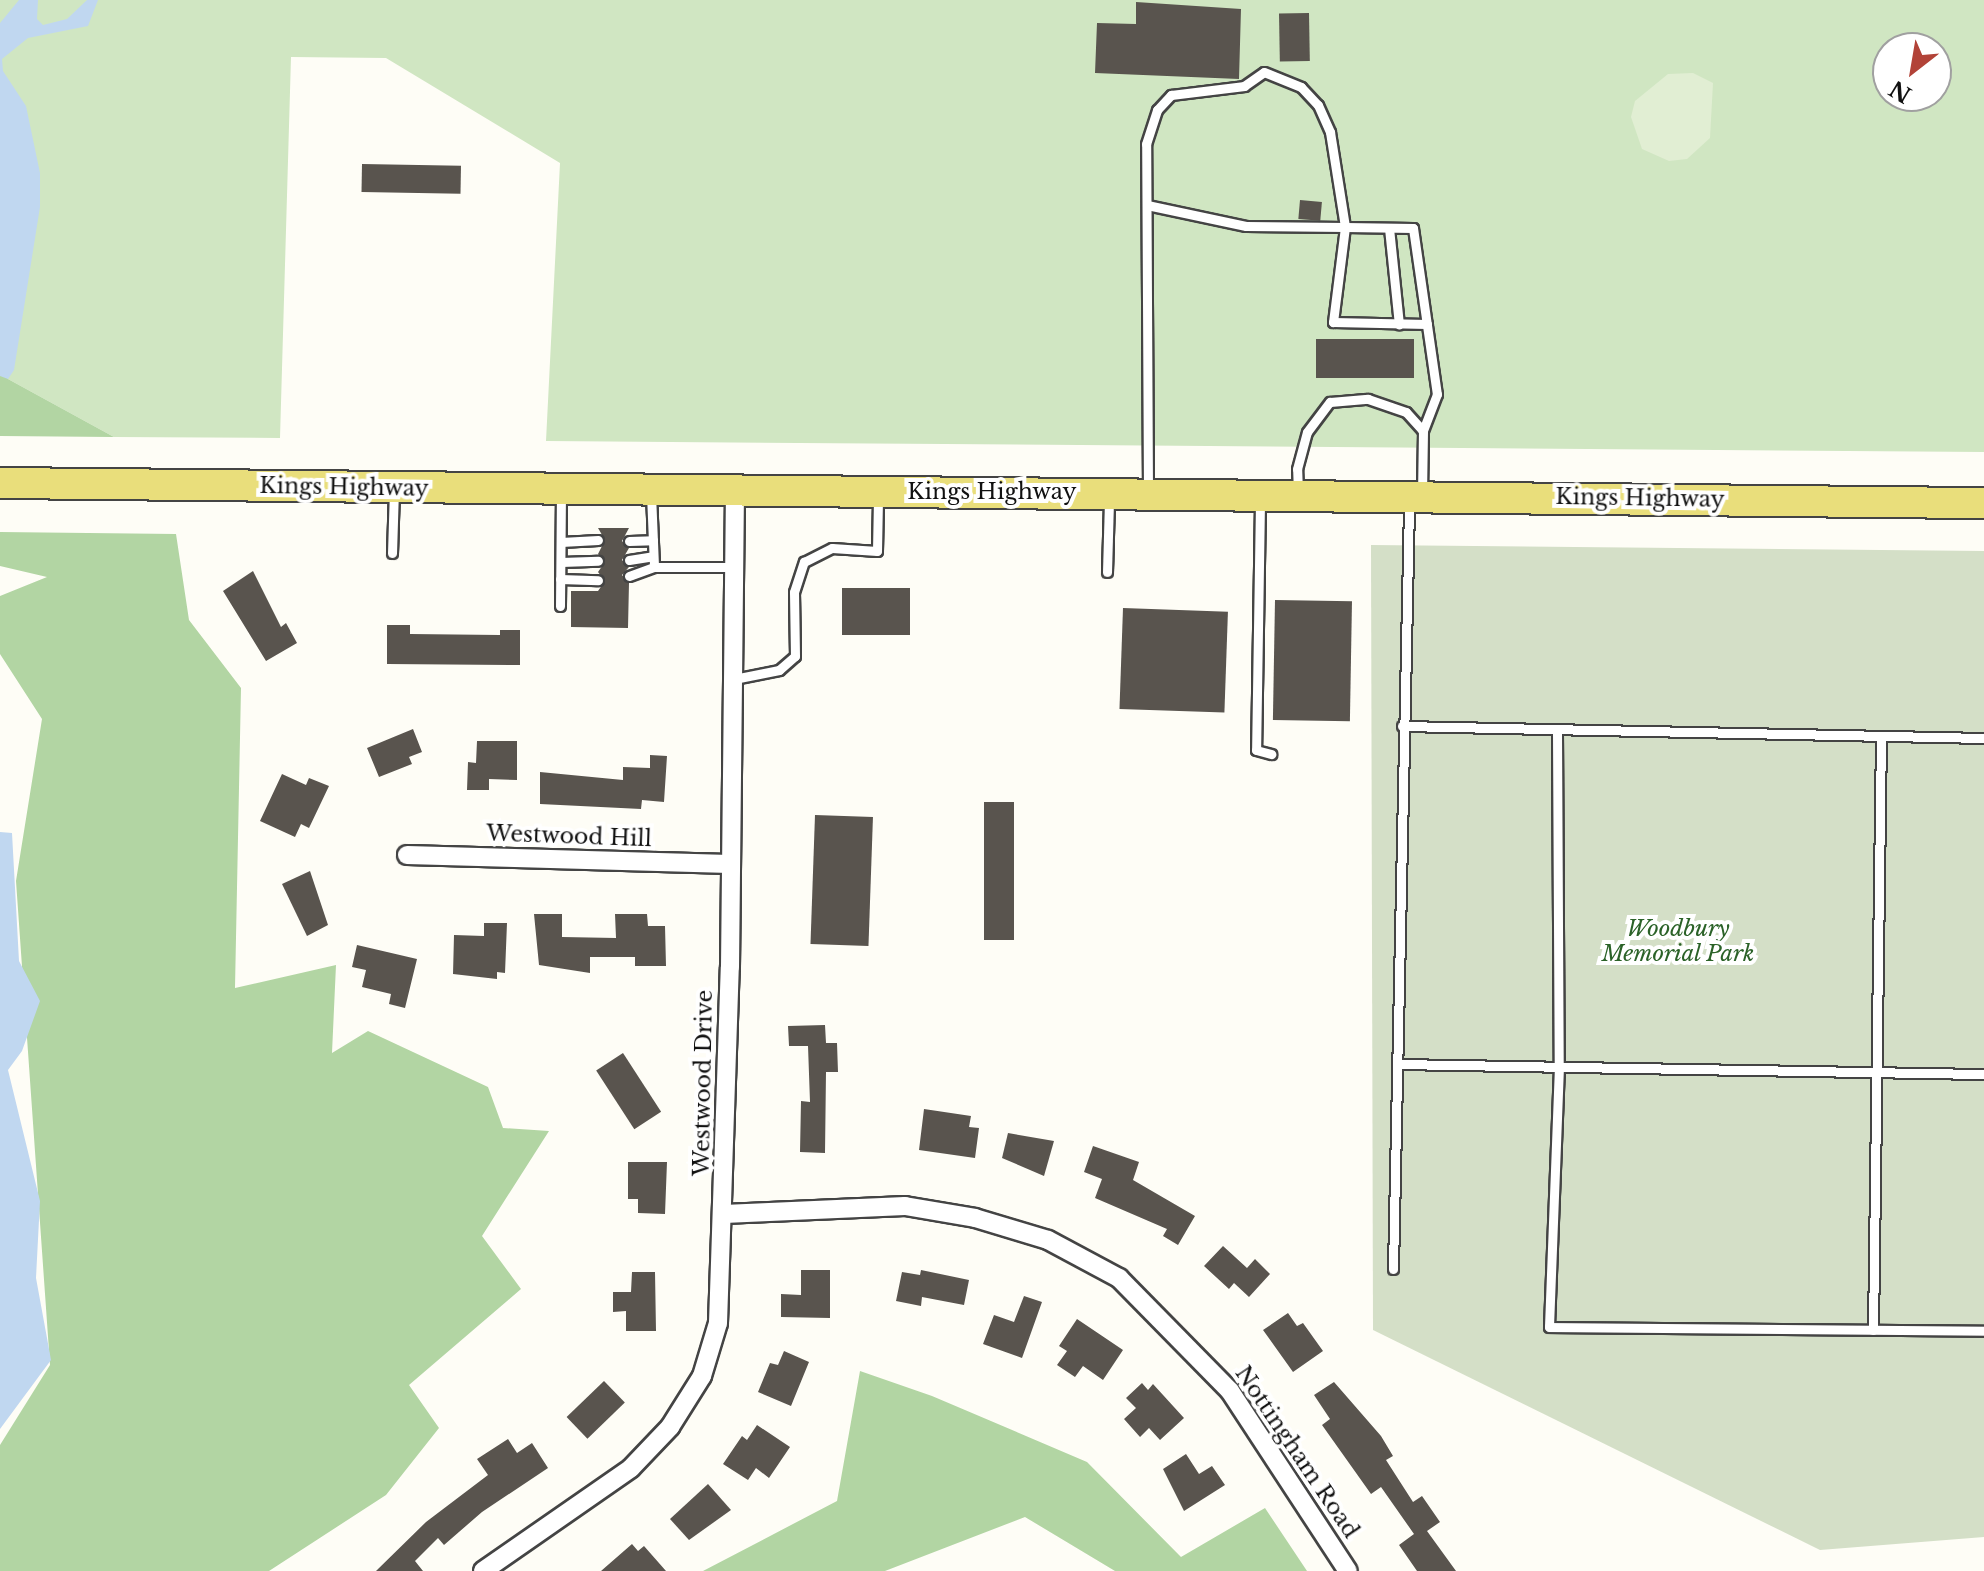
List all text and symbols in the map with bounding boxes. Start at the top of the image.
north arrow [1872,32,1952,112]
text: N [1885,74,1916,108]
street label: Kings Highway [259,472,429,502]
street label: Kings Highway [907,479,1077,505]
street label: Kings Highway [1555,483,1725,513]
street label: Westwood Hill [486,820,652,852]
park label: Woodbury Memorial Park [1601,915,1755,966]
street label: Westwood Drive [688,990,718,1176]
street label: Nottingham Road [1230,1361,1364,1543]

